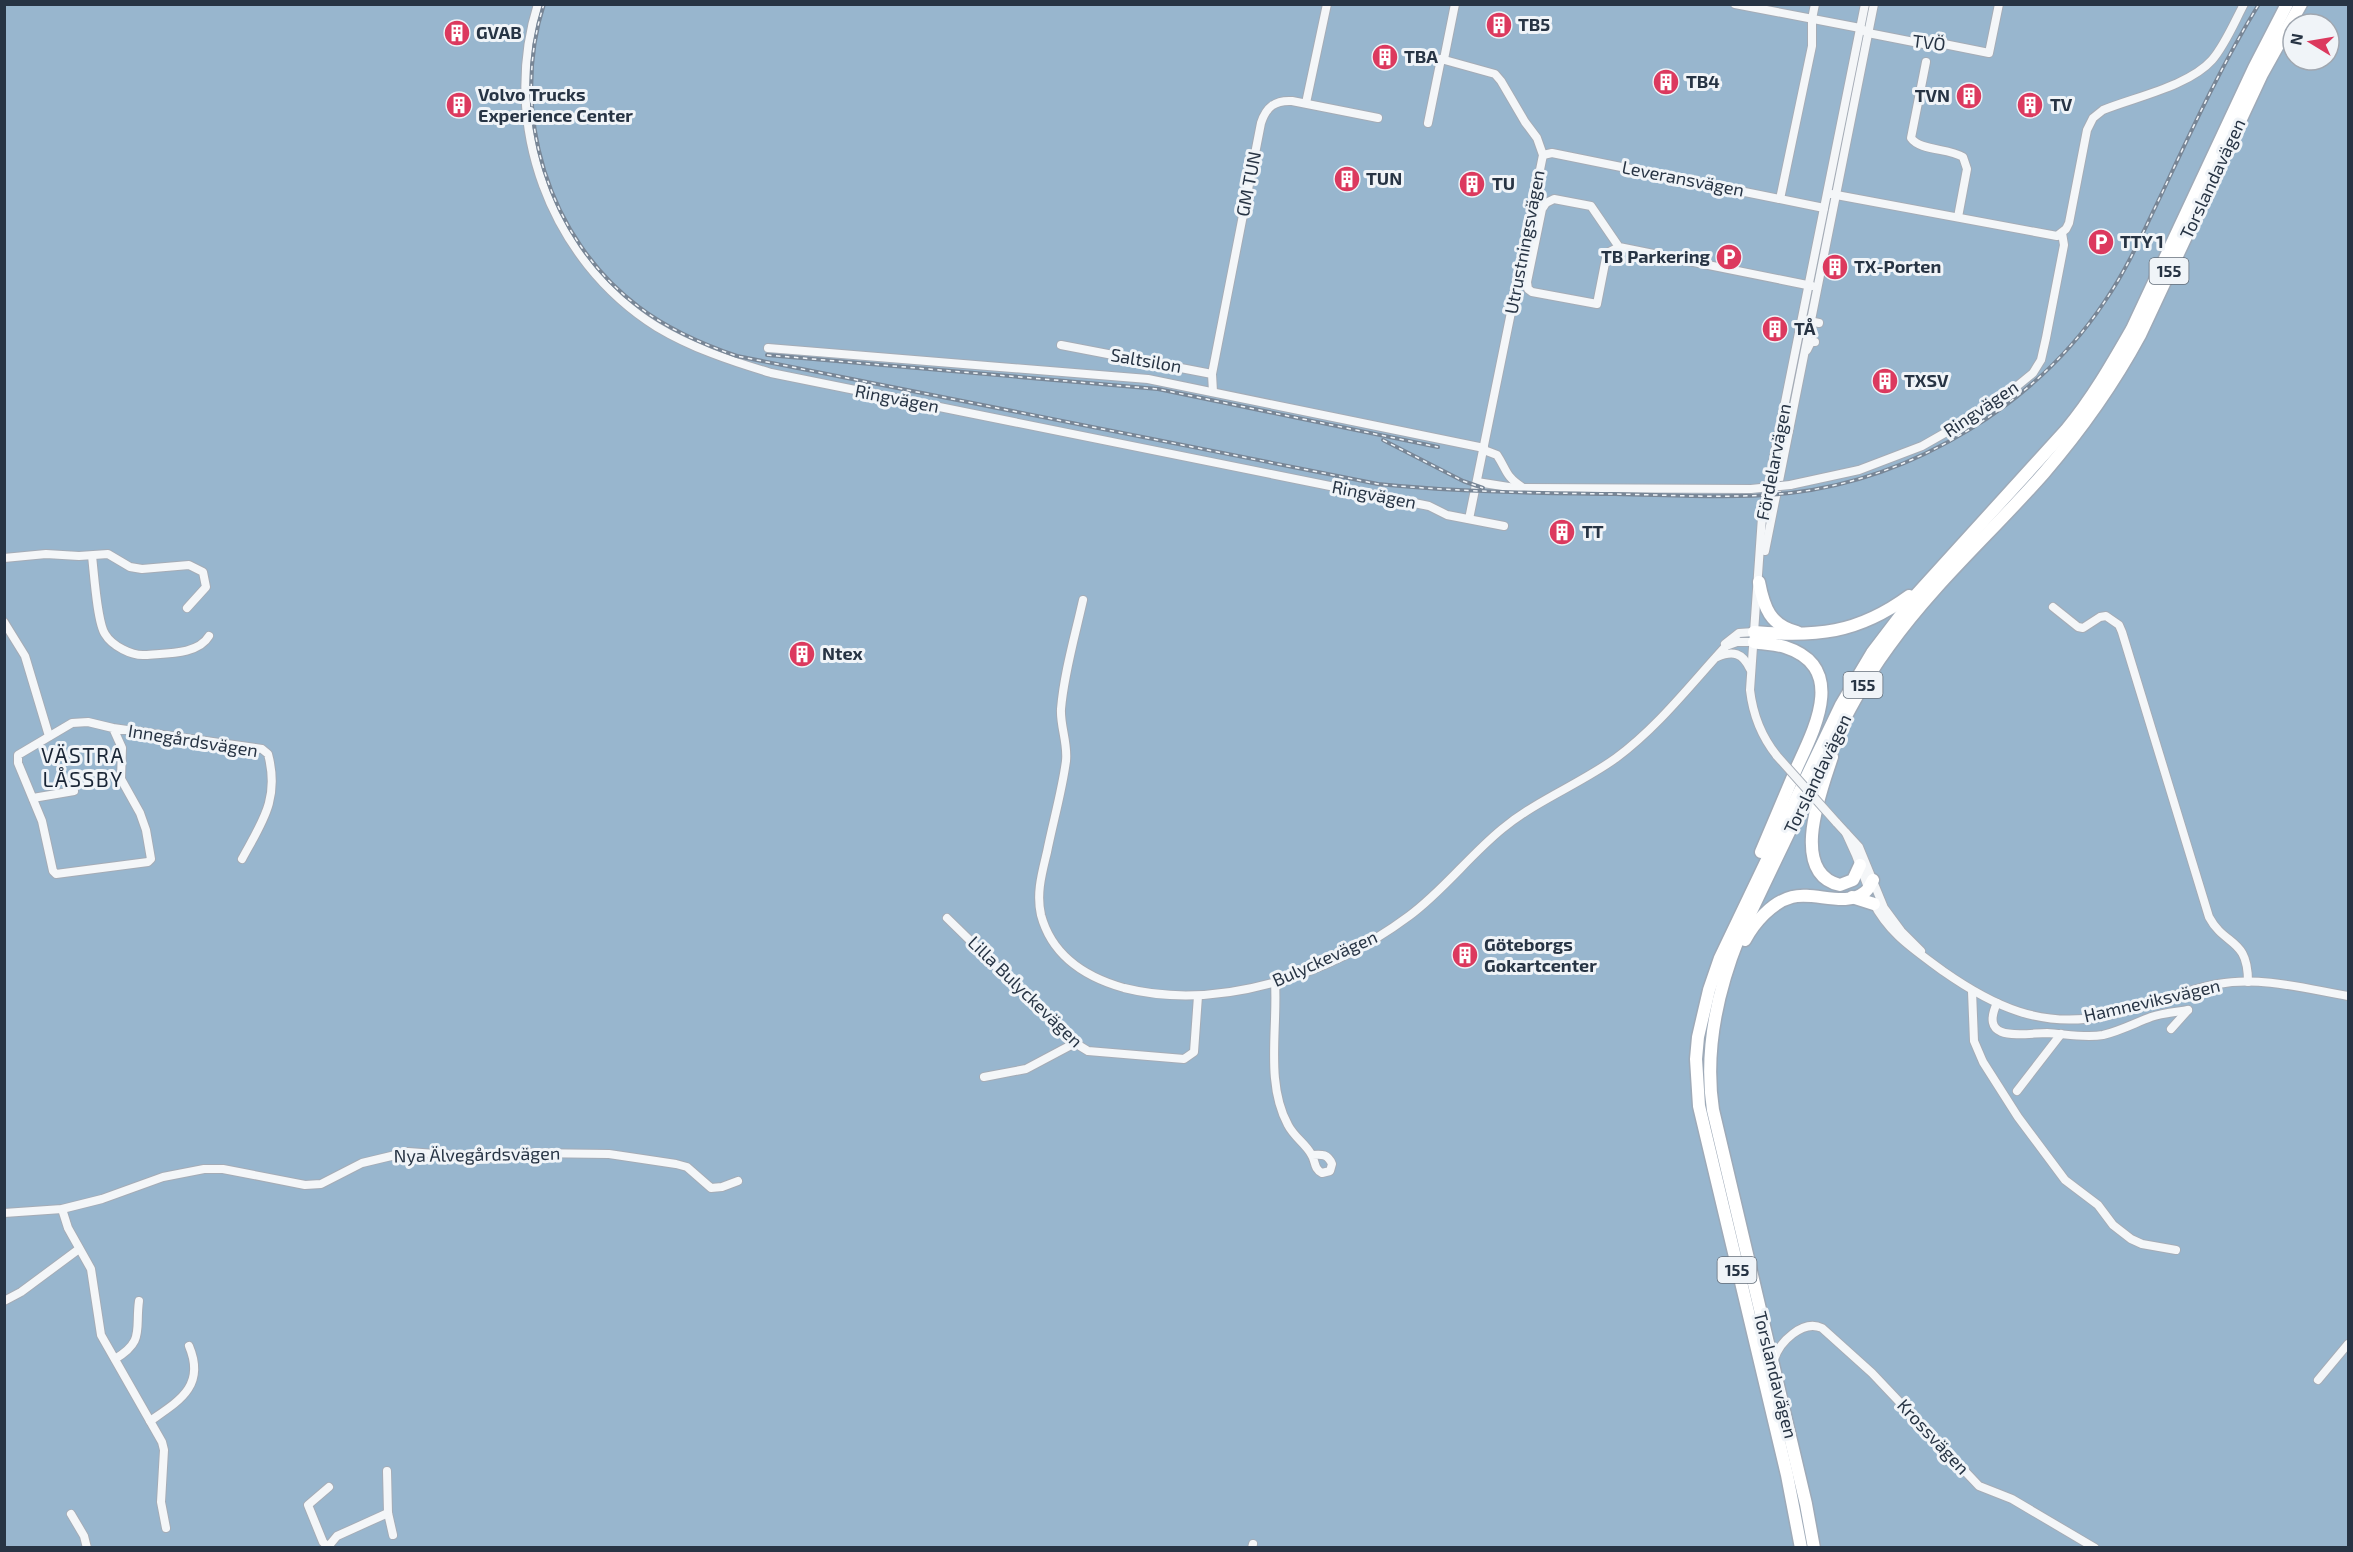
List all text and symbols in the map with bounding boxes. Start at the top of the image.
building icon: TB5 [1484,10,1514,40]
north arrow [2281,12,2341,72]
place label: TB5 [1518,13,1550,35]
building icon: GVAB [442,18,472,48]
place label: GVAB [476,21,522,43]
street label: TVÖ [1911,29,1947,55]
text: N [2285,32,2306,47]
building icon: TBA [1370,42,1400,72]
place label: TBA [1404,45,1438,67]
building icon: TB4 [1651,67,1681,97]
place label: TB4 [1686,70,1720,92]
building icon: TVN [1954,81,1984,111]
place label: Volvo Trucks Experience Center [478,83,633,126]
place label: TVN [1915,84,1950,106]
building icon: Volvo Trucks Experience Center [444,90,474,120]
building icon: TV [2015,90,2045,120]
place label: TV [2050,93,2073,115]
street label: Torslandavägen [2175,115,2250,242]
street label: GM TUN [1231,149,1265,218]
street label: Leveransvägen [1620,155,1746,201]
building icon: TUN [1332,164,1362,194]
place label: TUN [1366,167,1402,189]
street label: Utrustningsvägen [1499,168,1549,316]
building icon: TU [1457,169,1487,199]
place label: TU [1492,172,1515,194]
parking icon: TTY 1 [2086,227,2116,257]
place label: TTY 1 [2120,230,2164,252]
parking icon: TB Parkering [1714,242,1744,272]
place label: TB Parkering [1601,245,1711,267]
building icon: TX-Porten [1820,252,1850,282]
place label: TX-Porten [1854,255,1941,277]
road number: 155 [2150,258,2188,284]
building icon: TÅ [1760,314,1790,344]
place label: TÅ [1794,317,1816,339]
street label: Saltsilon [1109,343,1183,377]
building icon: TXSV [1870,366,1900,396]
place label: TXSV [1904,369,1949,391]
street label: Ringvägen [1939,375,2022,441]
street label: Ringvägen [853,379,941,417]
street label: Fördelarvägen [1751,402,1795,522]
street label: Ringvägen [1330,475,1418,513]
building icon: TT [1547,517,1577,547]
place label: TT [1582,520,1604,542]
building icon: Ntex [787,639,817,669]
place label: Ntex [822,642,863,664]
road number: 155 [1844,672,1882,698]
street label: Torslandavägen [1779,710,1856,837]
street label: Innegårdsvägen [127,719,260,761]
district label: VÄSTRA LÅSSBY [41,742,125,791]
street label: Bulyckevägen [1269,925,1380,991]
street label: Lilla Bulyckevägen [964,931,1088,1052]
place label: Göteborgs Gokartcenter [1484,933,1597,976]
building icon: Göteborgs Gokartcenter [1450,940,1480,970]
street label: Hamneviksvägen [2081,974,2222,1026]
street label: Nya Älvegårdsvägen [394,1142,560,1166]
road number: 155 [1718,1257,1756,1283]
street label: Torslandavägen [1750,1309,1802,1441]
street label: Krossvägen [1893,1394,1974,1479]

